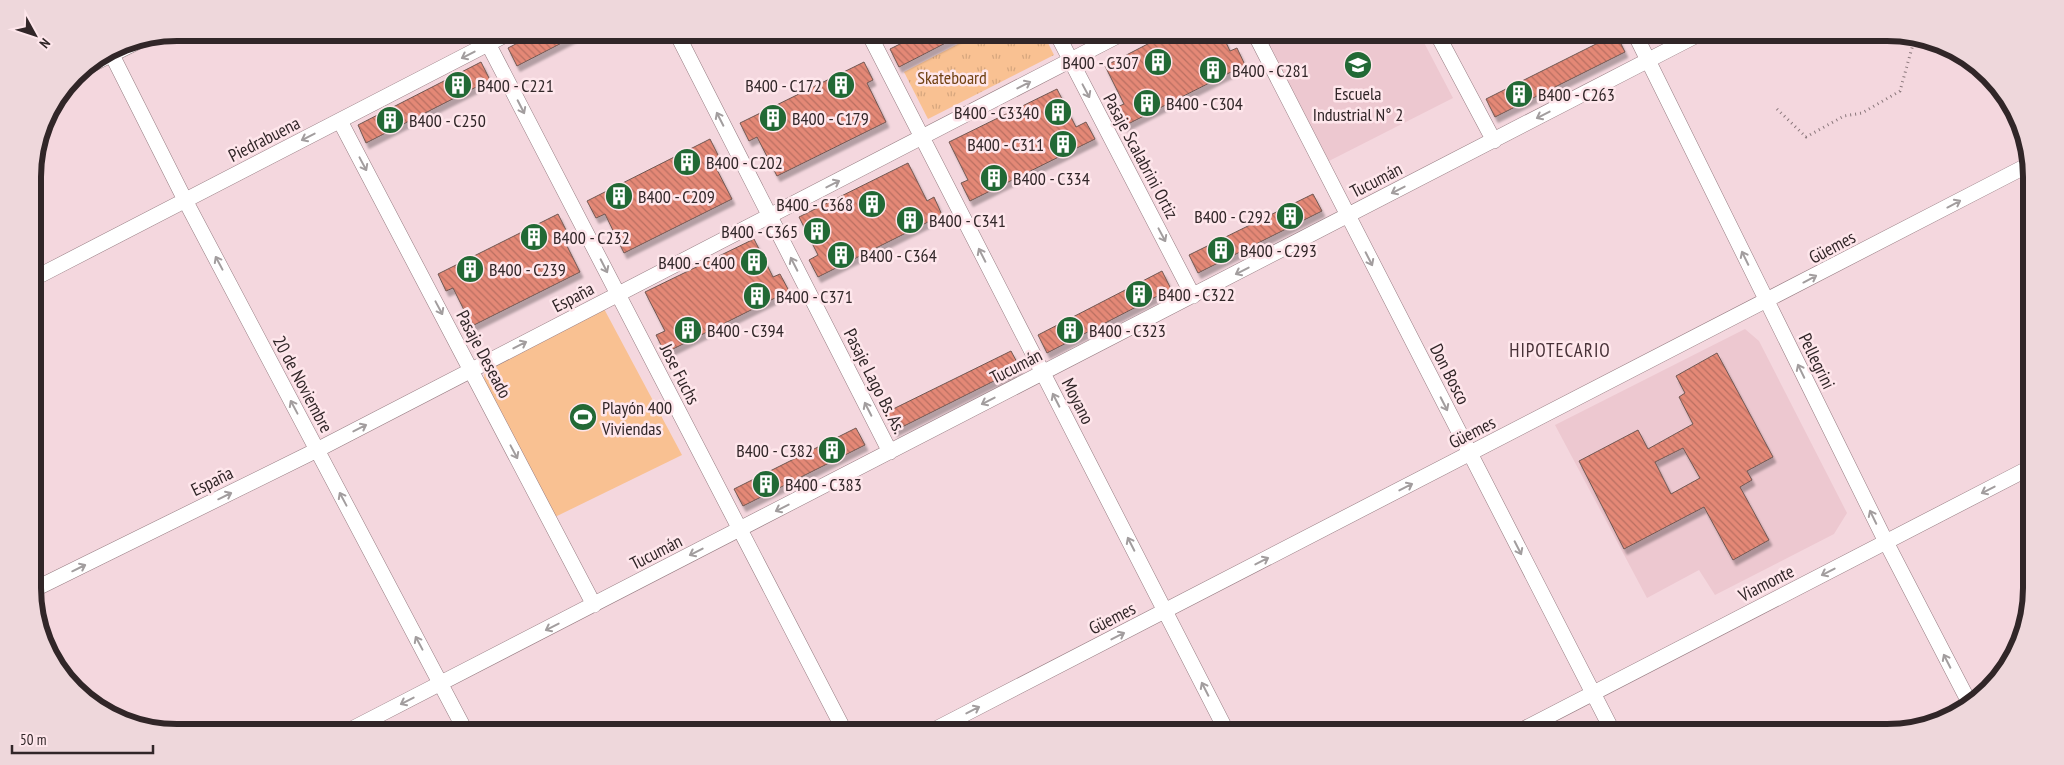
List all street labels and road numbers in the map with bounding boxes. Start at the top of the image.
street label: Pasaje Scalabrini Ortiz [1098,89,1184,223]
street label: Piedrabuena [224,111,304,167]
street label: Tucumán [1346,157,1406,203]
street label: Güemes [1805,225,1859,269]
street label: España [548,277,598,317]
street label: Pasaje Deseado [451,306,517,402]
street label: Pasaje Lago Bs. As. [839,325,911,437]
street label: Pellegrini [1794,329,1840,393]
street label: 20 de Noviembre [268,332,338,436]
street label: Jose Fuchs [655,339,705,408]
street label: Don Bosco [1425,340,1475,408]
street label: Tucumán [986,343,1046,389]
street label: Moyano [1057,374,1099,428]
street label: Güemes [1445,411,1499,453]
street label: España [187,461,237,501]
street label: Tucumán [626,529,686,575]
street label: Viamonte [1734,559,1798,607]
street label: Güemes [1085,597,1139,639]

